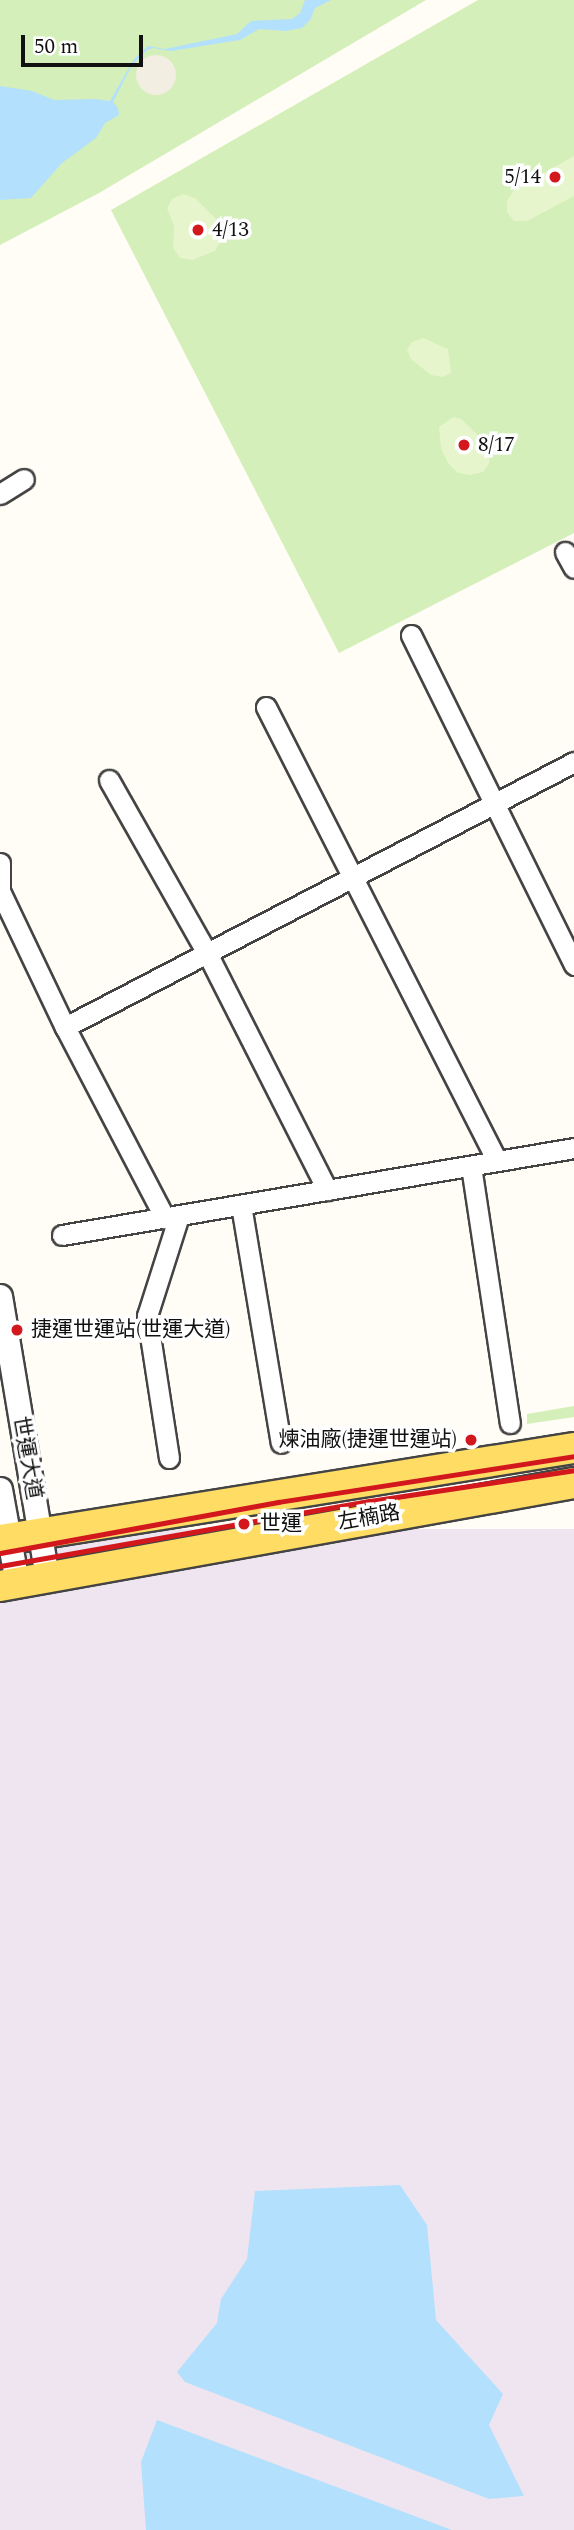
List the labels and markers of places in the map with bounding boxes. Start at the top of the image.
place label: 5/14 [504,164,541,190]
marker: 5/14 [547,169,563,185]
place label: 4/13 [212,217,249,243]
marker: 4/13 [190,222,206,238]
place label: 8/17 [478,432,515,458]
marker: 8/17 [456,437,472,453]
place label: 捷運世運站(世運大道) [31,1317,230,1343]
marker: 捷運世運站(世運大道) [9,1322,25,1338]
place label: 煉油廠(捷運世運站) [279,1427,457,1453]
marker: 煉油廠(捷運世運站) [463,1432,479,1448]
place label: 世運 [260,1511,302,1537]
marker: 世運 [234,1514,254,1534]

